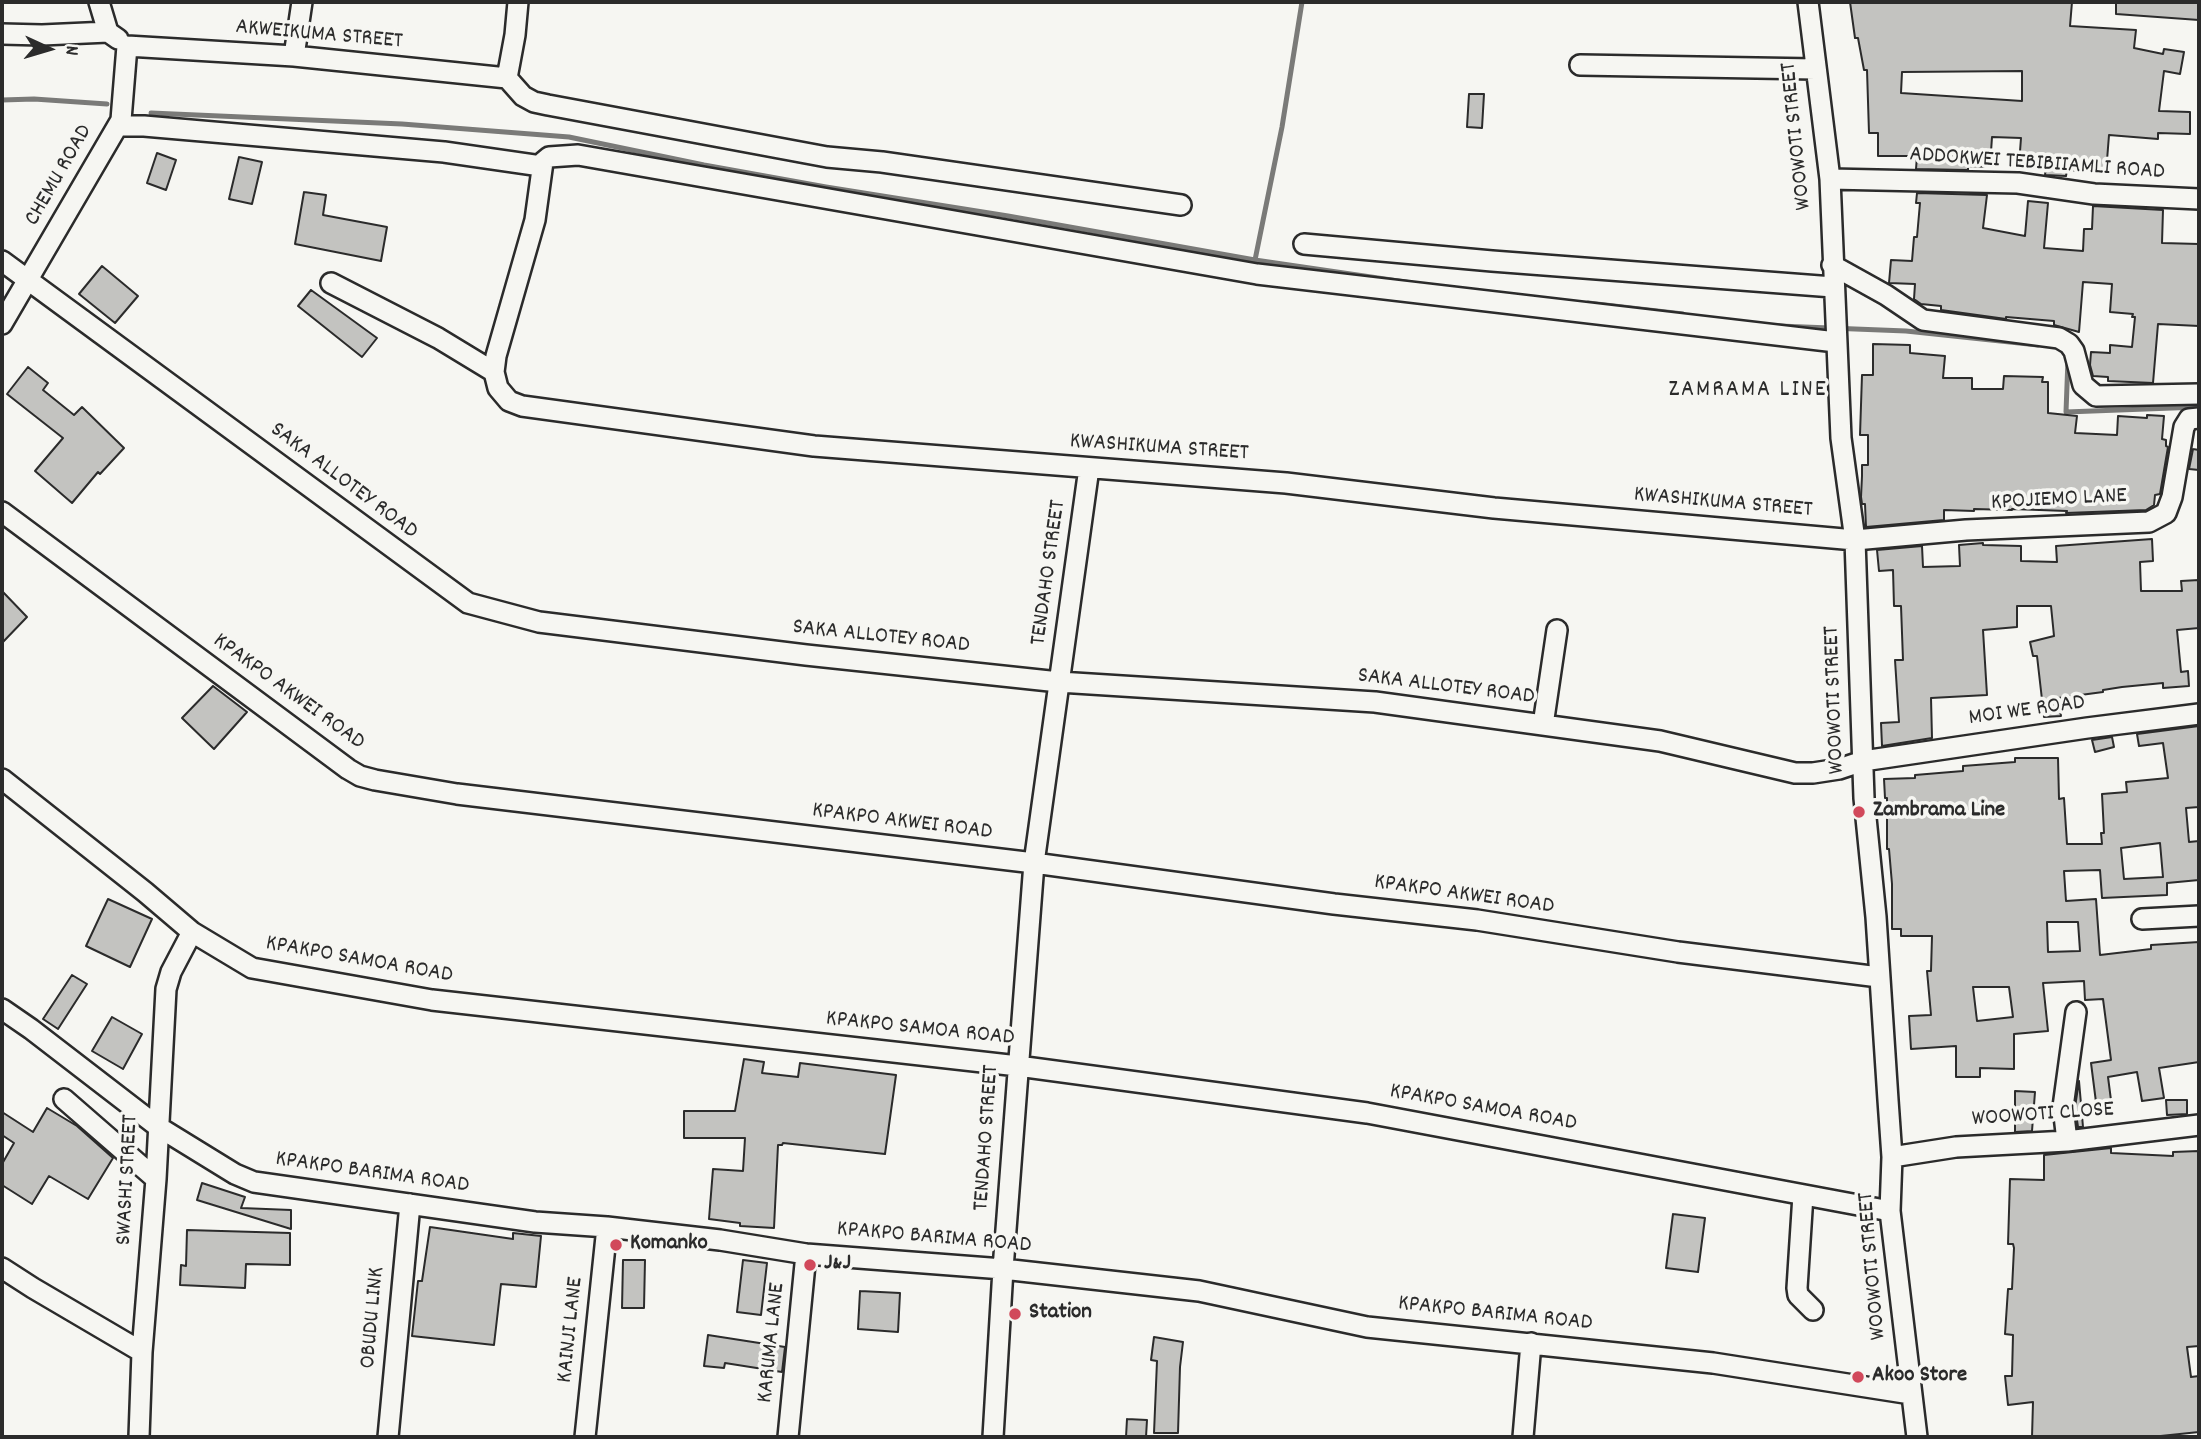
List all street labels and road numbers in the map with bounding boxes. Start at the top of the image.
street label: AKWEIKUMA STREET [234,15,404,57]
street label: WOOWOTI STREET [1777,61,1819,211]
street label: CHEMU ROAD [20,120,100,232]
street label: ADDOKWEI TEBIBIIAMLI ROAD [1909,142,2165,188]
street label: SAKA ALLOTEY ROAD [264,417,422,547]
street label: KWASHIKUMA STREET [1069,429,1249,469]
street label: KWASHIKUMA STREET [1633,482,1813,526]
street label: KPOJIEMO LANE [1990,484,2128,518]
street label: TENDAHO STREET [1026,499,1074,647]
street label: SAKA ALLOTEY ROAD [791,615,971,661]
street label: WOOWOTI STREET [1820,625,1852,775]
street label: KPAKPO AKWEI ROAD [207,629,369,757]
street label: SAKA ALLOTEY ROAD [1356,663,1536,713]
street label: MOI WE ROAD [1967,690,2087,734]
street label: KPAKPO AKWEI ROAD [810,798,994,848]
street label: KPAKPO AKWEI ROAD [1372,870,1556,922]
street label: KPAKPO SAMOA ROAD [263,931,455,991]
street label: KPAKPO SAMOA ROAD [824,1006,1016,1054]
street label: TENDAHO STREET [969,1064,1007,1212]
street label: KPAKPO SAMOA ROAD [1387,1079,1579,1139]
street label: WOOWOTI CLOSE [1971,1097,2115,1135]
street label: SWASHI STREET [112,1114,146,1246]
street label: KPAKPO BARIMA ROAD [273,1147,471,1201]
street label: WOOWOTI STREET [1854,1191,1894,1341]
street label: KPAKPO BARIMA ROAD [836,1217,1032,1261]
street label: OBUDU LINK [356,1266,392,1370]
street label: KAINJI LANE [553,1276,591,1384]
street label: KARUMA LANE [753,1282,793,1404]
street label: KPAKPO BARIMA ROAD [1397,1291,1593,1339]

